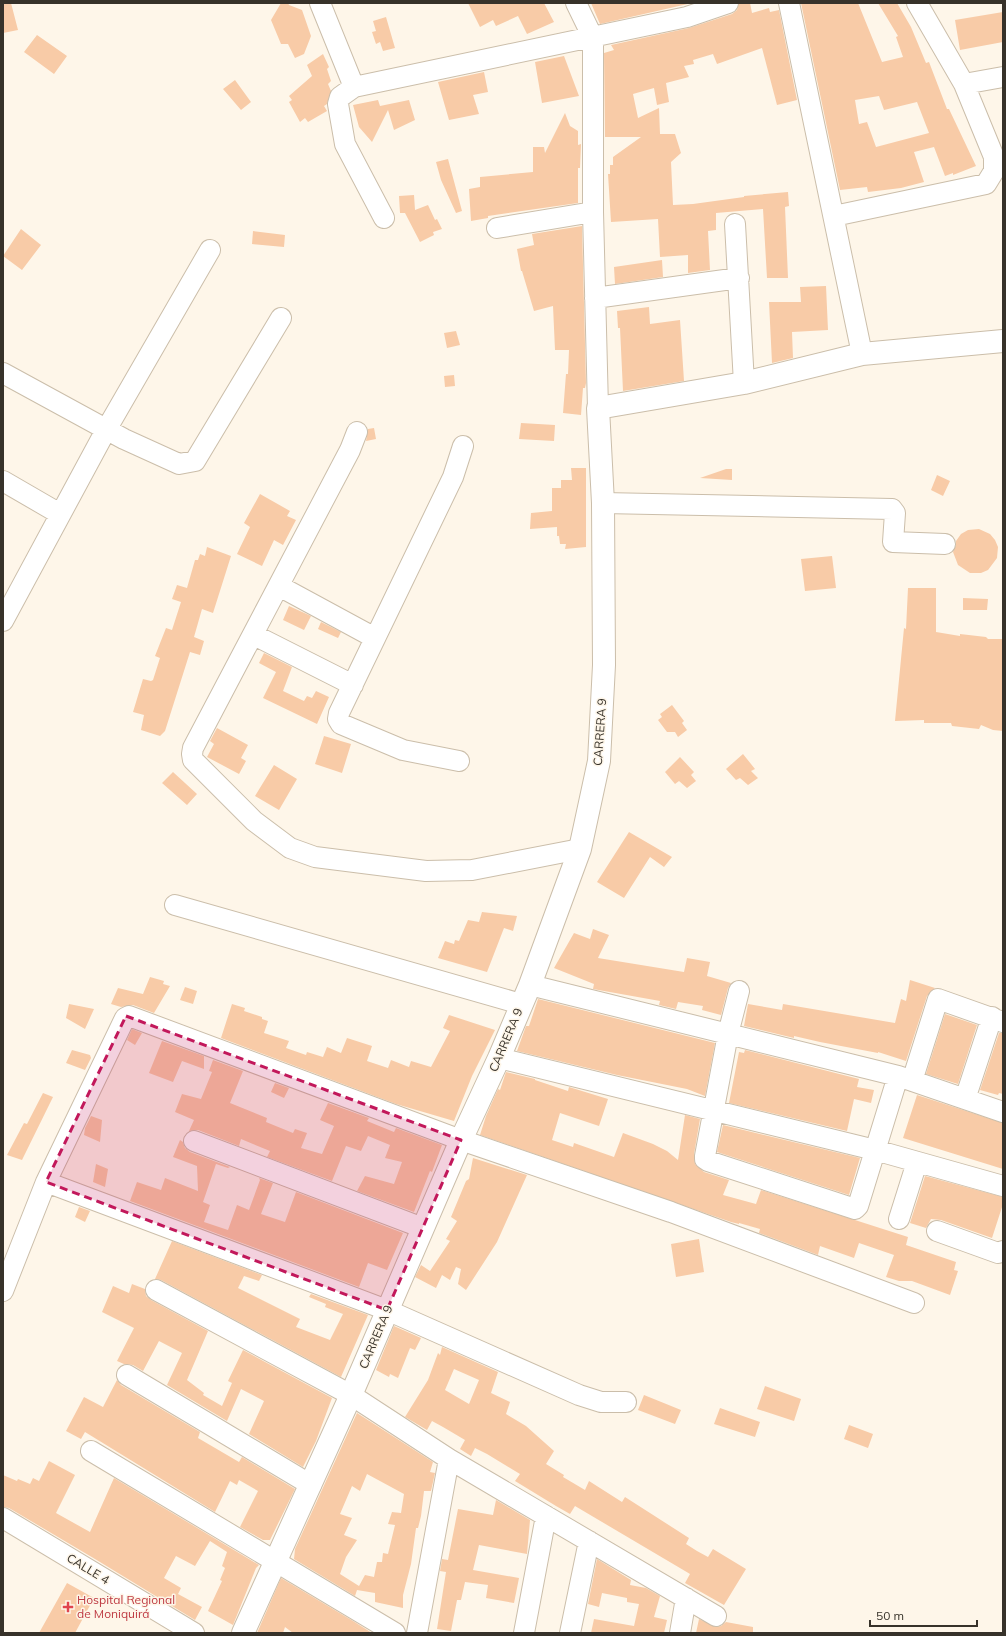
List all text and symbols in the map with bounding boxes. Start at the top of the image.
street label: CARRERA 9 [590,698,609,766]
street label: CARRERA 9 [485,1006,526,1074]
street label: CARRERA 9 [355,1303,396,1371]
street label: CALLE 4 [64,1550,112,1587]
place label: Hospital Regional de Moniquirá [77,1592,175,1621]
marker: Hospital Regional de Moniquirá [62,1601,74,1613]
scale bar [870,1602,977,1628]
text: 50 m [876,1608,904,1623]

